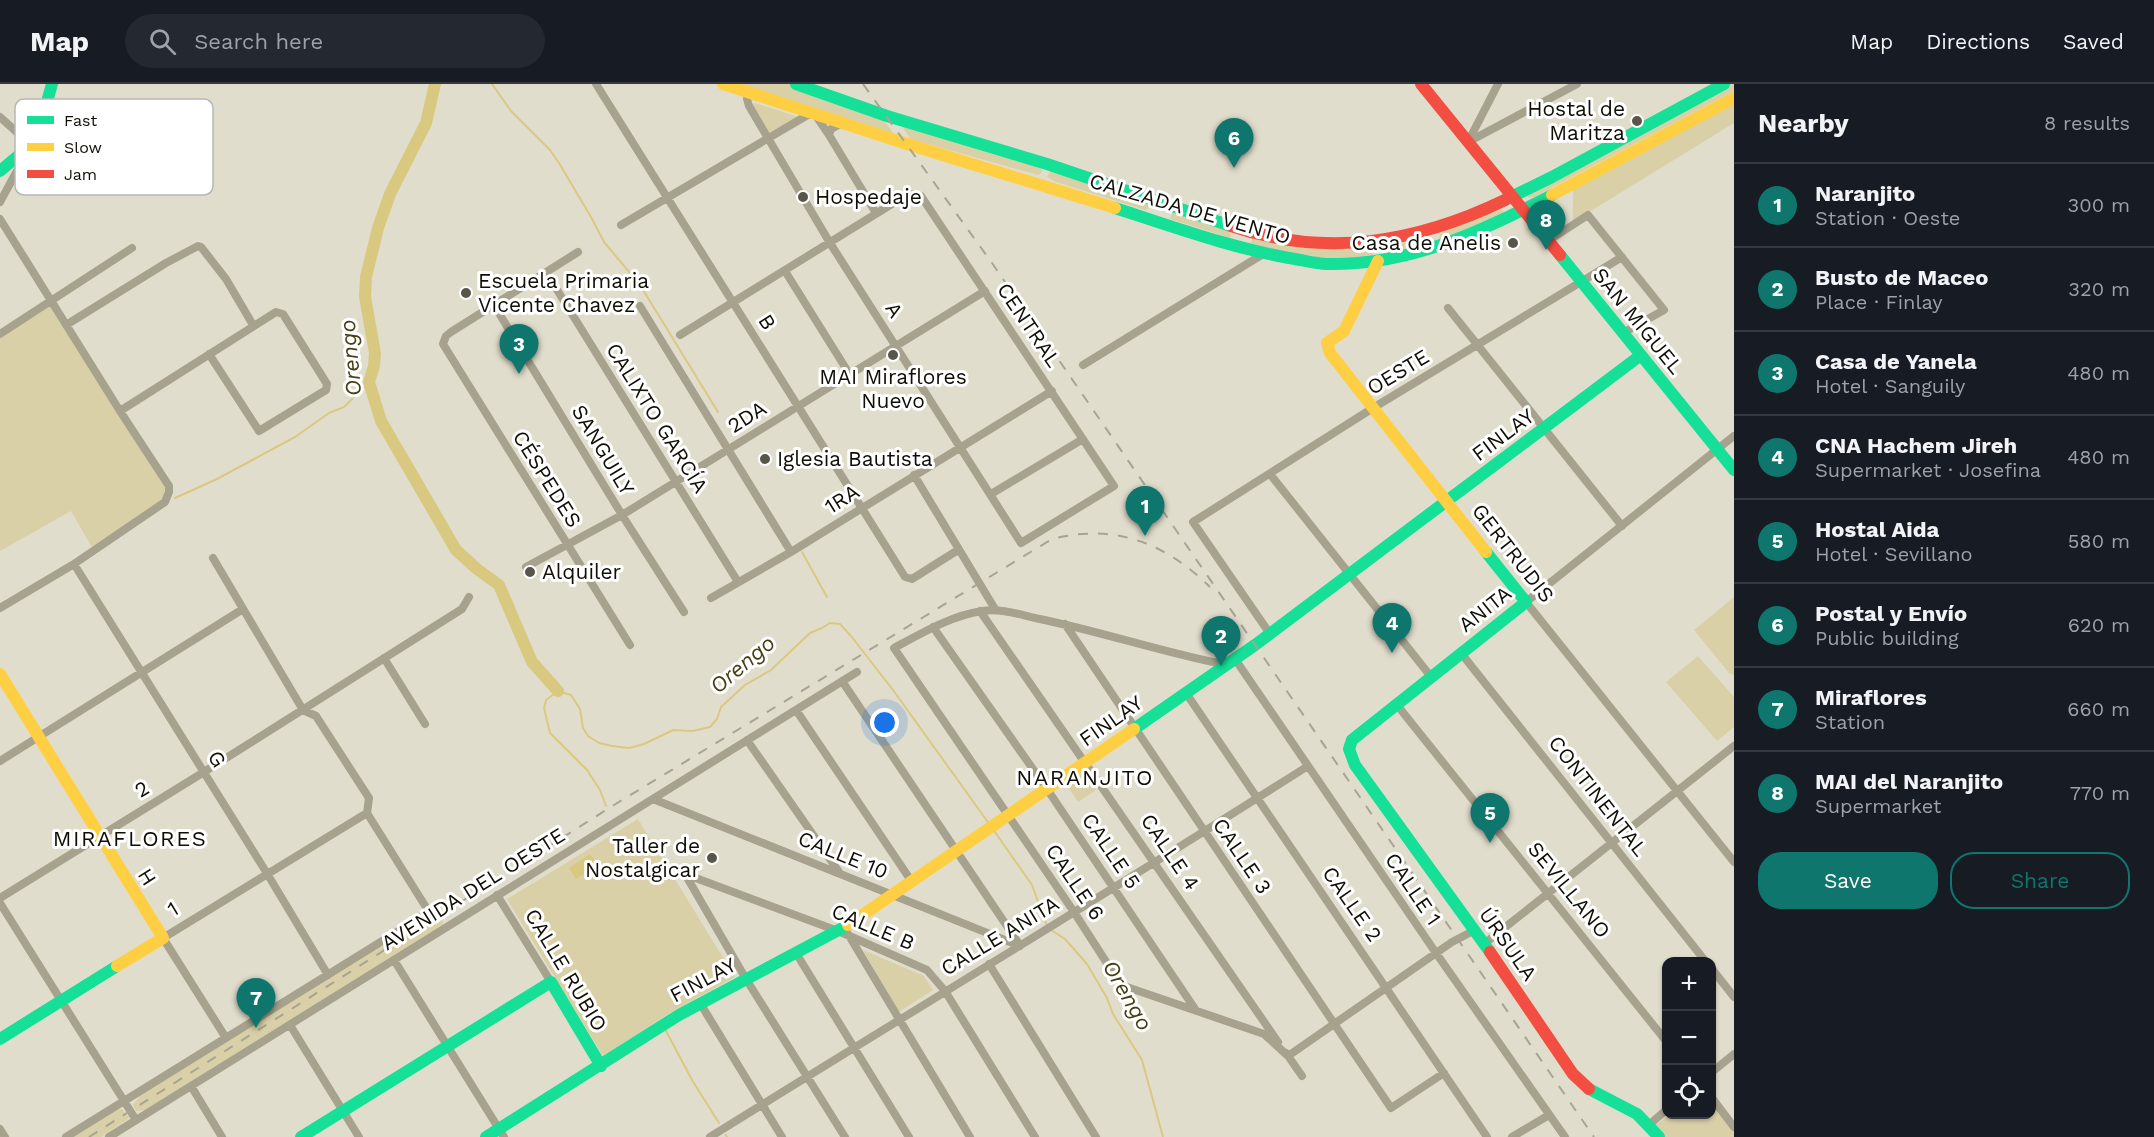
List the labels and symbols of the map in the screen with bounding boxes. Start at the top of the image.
place label: Hostal de Maritza [1527,96,1625,145]
legend [15,99,213,195]
text: Fast [64,111,97,130]
marker: Hostal de Maritza [1630,114,1644,128]
pin: 6 [1214,118,1254,168]
text: Slow [64,138,102,157]
text: Jam [64,165,97,184]
street label: CALZADA DE VENTO [1087,168,1294,249]
place label: Hospedaje [815,184,922,209]
marker: Hospedaje [796,190,810,204]
pin: 8 [1526,200,1566,250]
place label: Casa de Anelis [1351,230,1501,255]
marker: Casa de Anelis [1506,236,1520,250]
street label: SAN MIGUEL [1588,262,1689,379]
place label: Escuela Primaria Vicente Chavez [478,268,649,317]
street label: CENTRAL [992,278,1067,372]
marker: Escuela Primaria Vicente Chavez [459,286,473,300]
street label: A [880,297,909,322]
street label: B [753,309,782,334]
water label: Orengo [335,319,366,397]
pin: 3 [500,324,538,374]
street label: CALIXTO GARCÍA [601,338,714,497]
street label: OESTE [1362,343,1433,400]
marker: MAI Miraflores Nuevo [886,348,900,362]
place label: MAI Miraflores Nuevo [819,364,967,413]
street label: 2DA [723,395,771,438]
street label: SANGUILY [567,400,640,499]
street label: FINLAY [1467,403,1539,466]
street label: CÉSPEDES [508,426,587,532]
place label: Iglesia Bautista [777,446,933,471]
marker: Iglesia Bautista [758,452,772,466]
street label: 1RA [820,478,864,519]
pin: 1 [1126,486,1164,536]
street label: GERTRUDIS [1467,498,1560,607]
place label: Alquiler [542,559,622,584]
marker: Alquiler [523,565,537,579]
street label: ANITA [1453,580,1516,637]
pin: 4 [1372,604,1412,653]
pin: 2 [1202,616,1240,666]
water label: Orengo [705,630,780,699]
street label: FINLAY [1074,690,1147,751]
your location [870,708,899,737]
street label: CONTINENTAL [1544,731,1653,861]
street label: G [203,746,232,772]
district label: NARANJITO [1016,765,1154,790]
street label: 2 [130,775,153,802]
pin: 5 [1470,794,1510,843]
street label: CALLE 5 [1077,808,1146,893]
street label: CALLE 4 [1136,809,1205,895]
street label: CALLE 3 [1208,813,1277,898]
street label: AVENIDA DEL OESTE [376,822,569,955]
street label: CALLE 10 [795,825,892,884]
district label: MIRAFLORES [53,826,207,851]
place label: Taller de Nostalgicar [585,833,700,882]
street label: SEVILLANO [1523,836,1616,943]
street label: CALLE 6 [1041,839,1110,925]
street label: CALLE 1 [1380,848,1447,930]
marker: Taller de Nostalgicar [705,851,719,865]
street label: CALLE 2 [1317,861,1387,946]
street label: H [133,864,162,890]
street label: CALLE ANITA [936,890,1063,981]
street label: 1 [163,896,183,921]
street label: CALLE B [828,898,918,955]
street label: ÚRSULA [1474,902,1543,985]
street label: CALLE RUBIO [520,904,613,1036]
street label: FINLAY [665,952,740,1007]
water label: Orengo [1098,956,1158,1035]
pin: 7 [236,978,276,1028]

